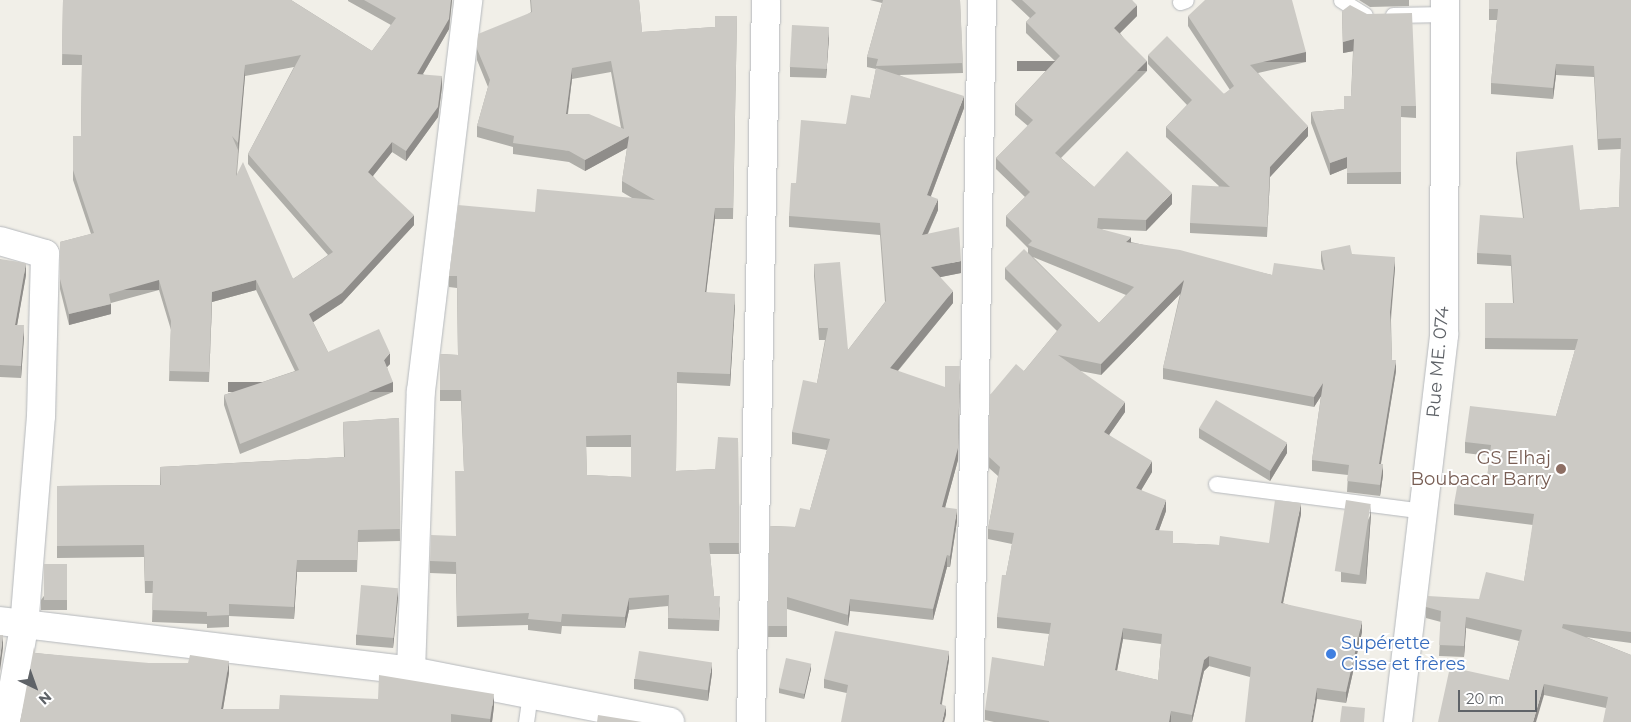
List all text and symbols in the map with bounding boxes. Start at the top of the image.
street label: Rue ME. 074 [1422,305,1454,419]
place label: GS Elhaj Boubacar Barry [1410,448,1551,490]
marker: GS Elhaj Boubacar Barry [1555,463,1567,475]
place label: Supérette Cisse et frères [1341,633,1465,676]
marker: Supérette Cisse et frères [1325,648,1337,660]
north arrow [10,662,60,712]
scale bar [1461,680,1540,712]
text: N [35,688,55,709]
text: 20 m [1466,689,1504,708]

